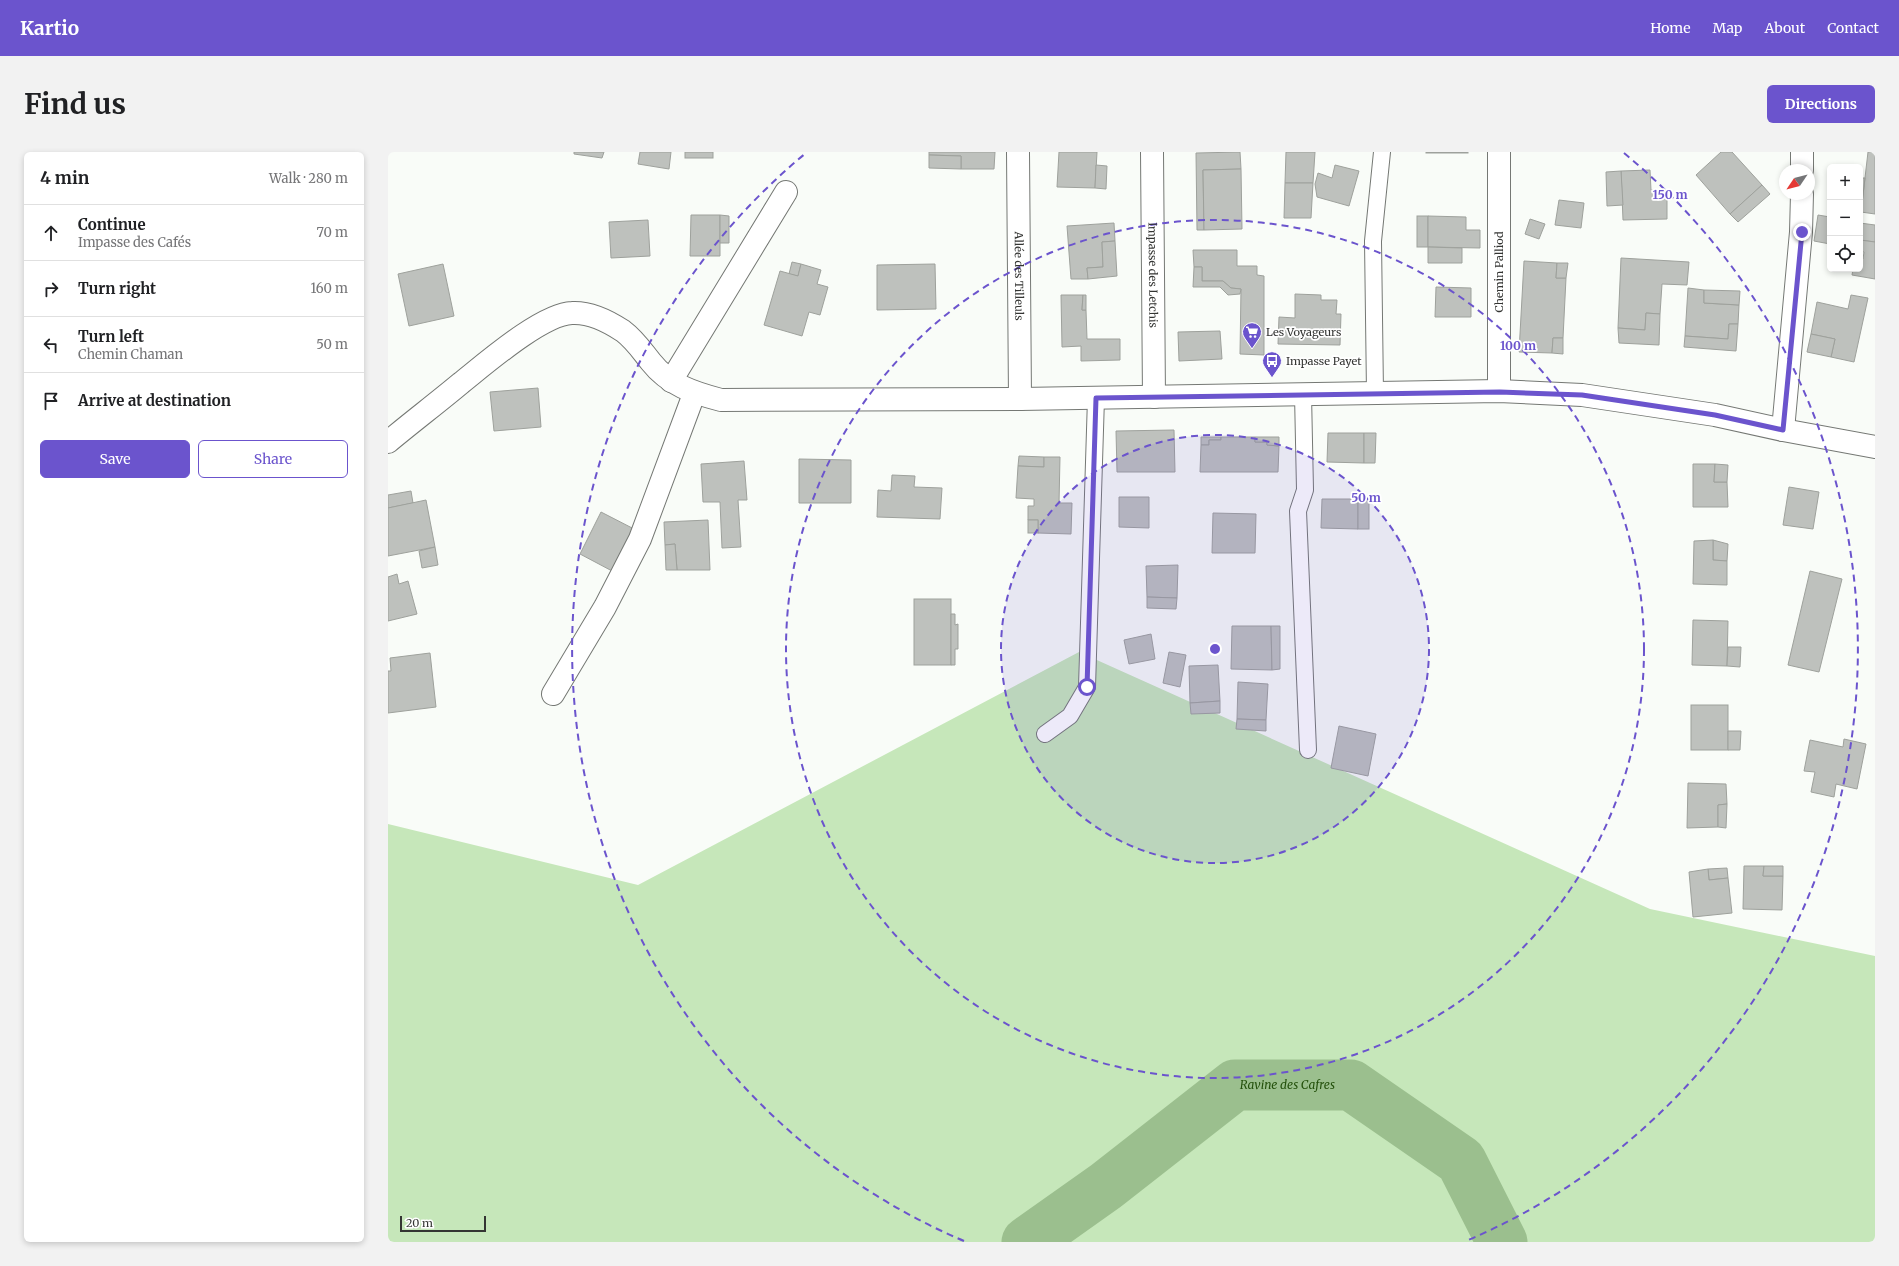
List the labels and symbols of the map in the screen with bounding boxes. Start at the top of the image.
north arrow [1779,164,1815,200]
text: 150 m [1653,187,1688,202]
street label: Impasse des Letchis [1146,222,1160,328]
route end [1793,223,1811,241]
street label: Allée des Tilleuls [1012,230,1026,321]
street label: Chemin Palliod [1492,231,1506,313]
supermarket icon: Les Voyageurs [1241,321,1263,349]
place label: Les Voyageurs [1266,325,1341,339]
text: 100 m [1500,338,1536,353]
bus stop icon: Impasse Payet [1261,350,1283,378]
place label: Impasse Payet [1286,354,1362,368]
text: 50 m [1351,490,1381,505]
centre of rings [1208,642,1222,656]
route start [1078,678,1096,696]
water label: Ravine des Cafres [1240,1077,1335,1092]
scale bar [400,1214,486,1233]

